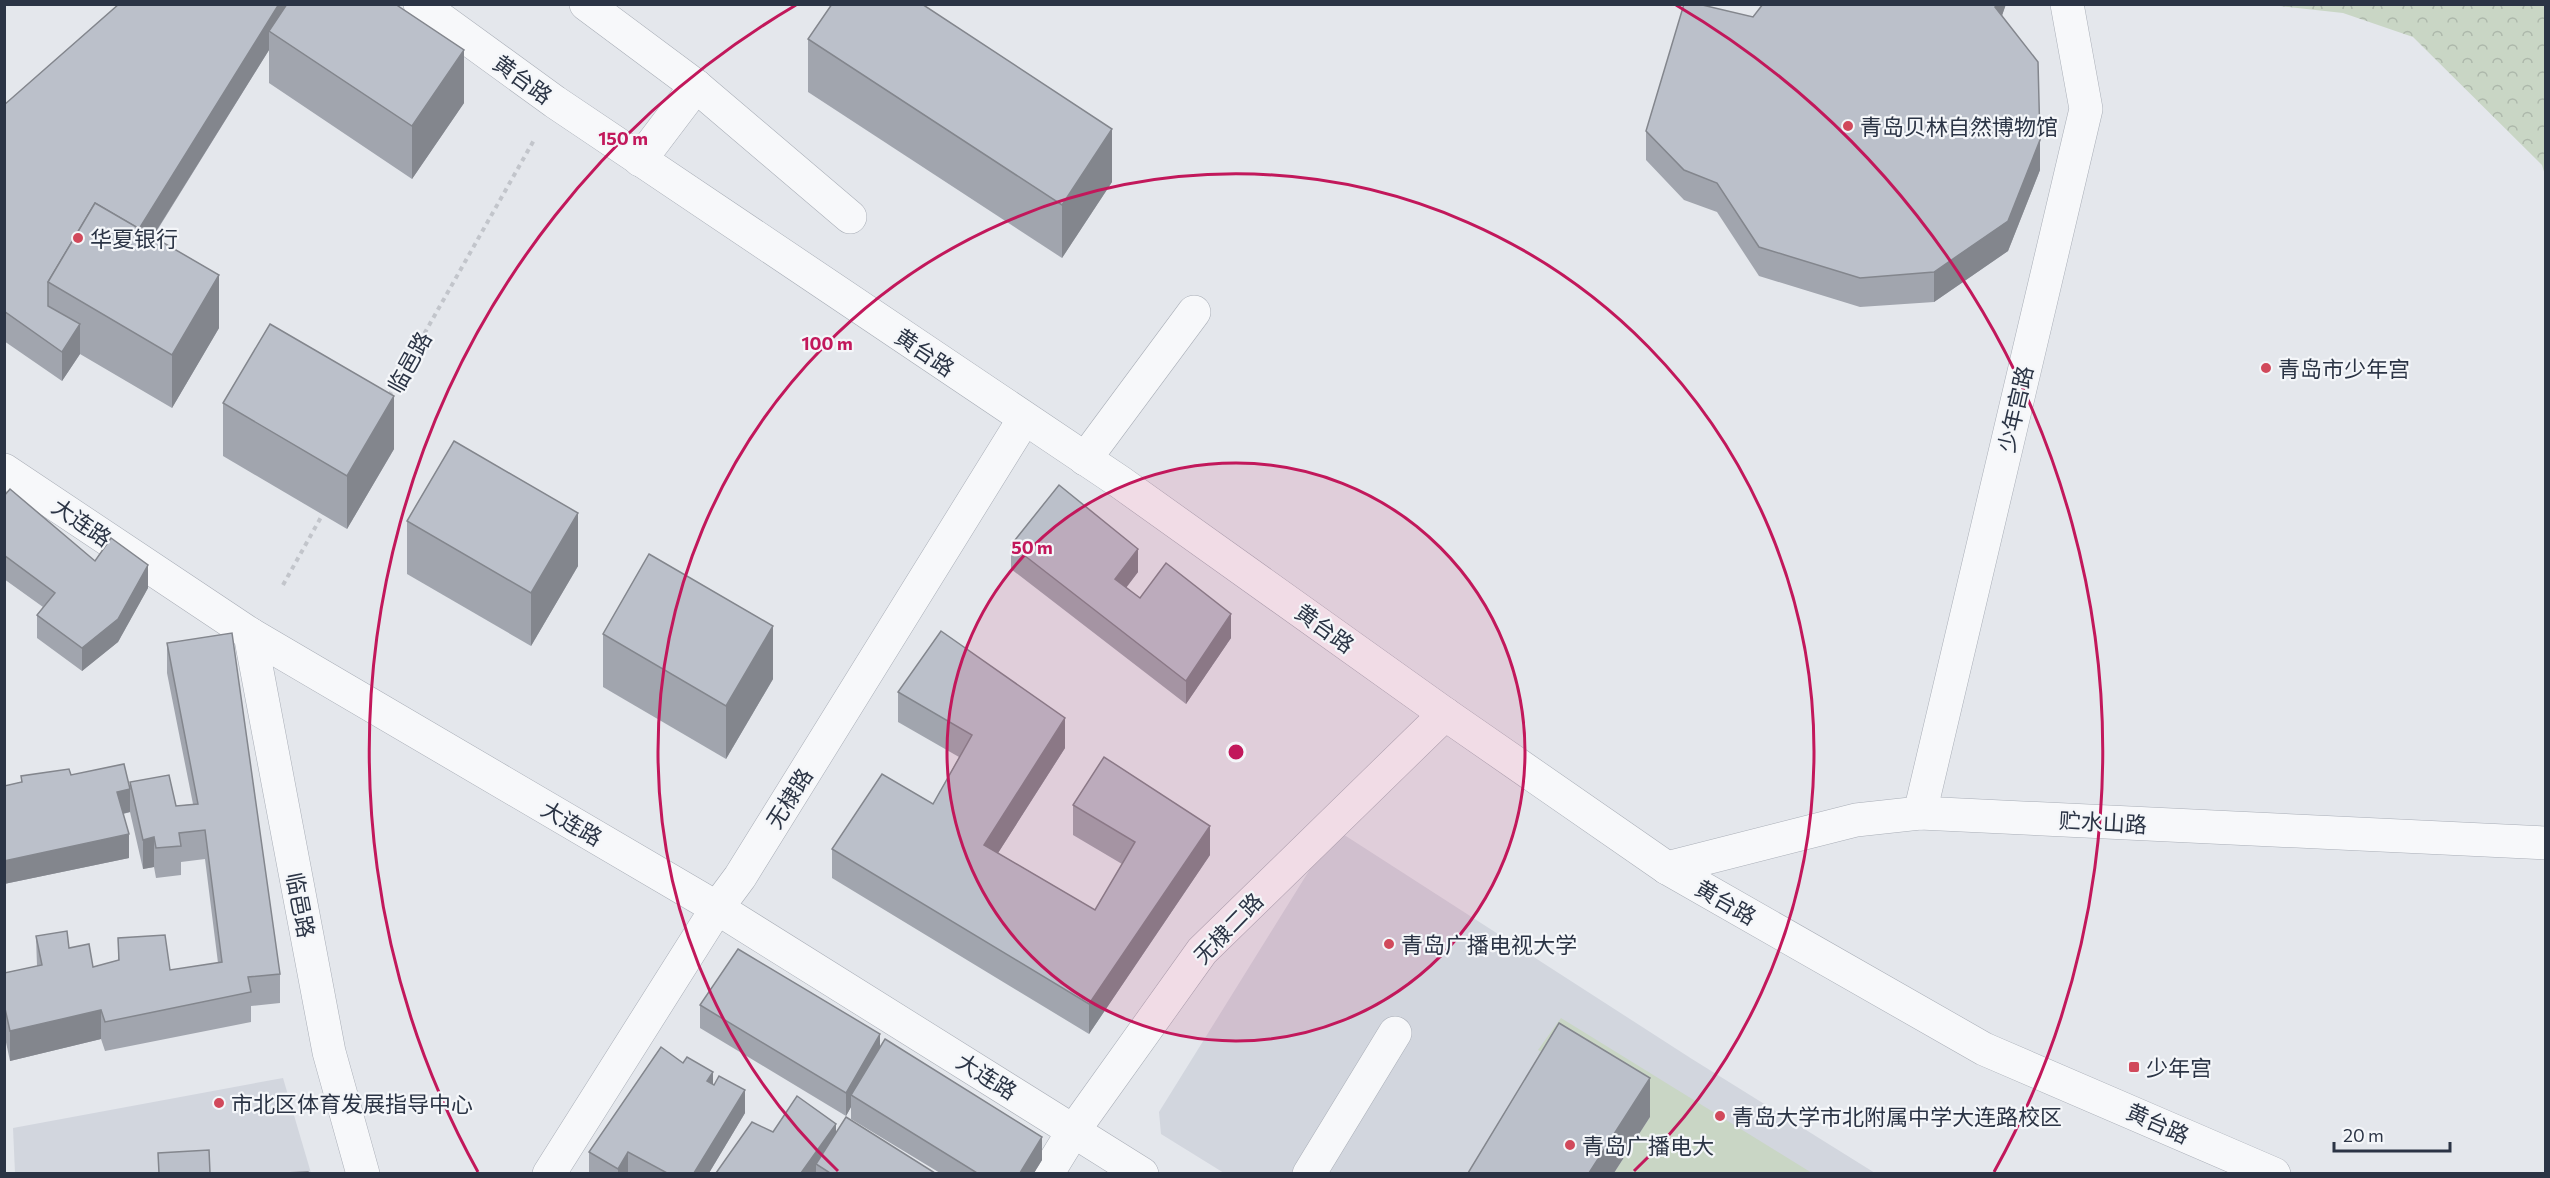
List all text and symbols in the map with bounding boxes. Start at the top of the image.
street label: 黄台路 [488,49,558,109]
place label: 青岛贝林自然博物馆 [1860,113,2058,140]
marker: 青岛贝林自然博物馆 [1841,119,1855,133]
text: 150 m [598,127,648,149]
place label: 华夏银行 [90,225,178,252]
marker: 华夏银行 [71,231,85,245]
street label: 黄台路 [890,322,960,382]
street label: 临邑路 [381,327,437,397]
text: 100 m [801,332,853,354]
place label: 青岛市少年宫 [2278,355,2410,382]
marker: 青岛市少年宫 [2259,361,2273,375]
street label: 少年宫路 [1992,363,2038,455]
street label: 大连路 [47,492,117,552]
text: 50 m [1011,536,1053,558]
street label: 黄台路 [1290,598,1360,658]
centre of rings [1226,742,1246,762]
street label: 无棣路 [760,763,818,833]
street label: 大连路 [537,795,607,851]
street label: 贮水山路 [2058,806,2148,838]
street label: 临邑路 [281,870,321,940]
street label: 黄台路 [1691,874,1761,930]
street label: 无棣二路 [1188,887,1268,969]
place label: 青岛广播电视大学 [1401,931,1577,958]
marker: 青岛广播电视大学 [1382,937,1396,951]
street label: 大连路 [952,1047,1022,1105]
place label: 少年宫 [2146,1054,2212,1081]
marker: 少年宫 [2127,1060,2141,1074]
place label: 市北区体育发展指导中心 [231,1090,473,1117]
marker: 市北区体育发展指导中心 [212,1096,226,1110]
street label: 黄台路 [2122,1097,2194,1149]
place label: 青岛大学市北附属中学大连路校区 [1732,1103,2062,1130]
marker: 青岛大学市北附属中学大连路校区 [1713,1109,1727,1123]
scale bar [2334,1115,2450,1153]
text: 20 m [2343,1124,2384,1146]
place label: 青岛广播电大 [1582,1132,1714,1159]
marker: 青岛广播电大 [1563,1138,1577,1152]

